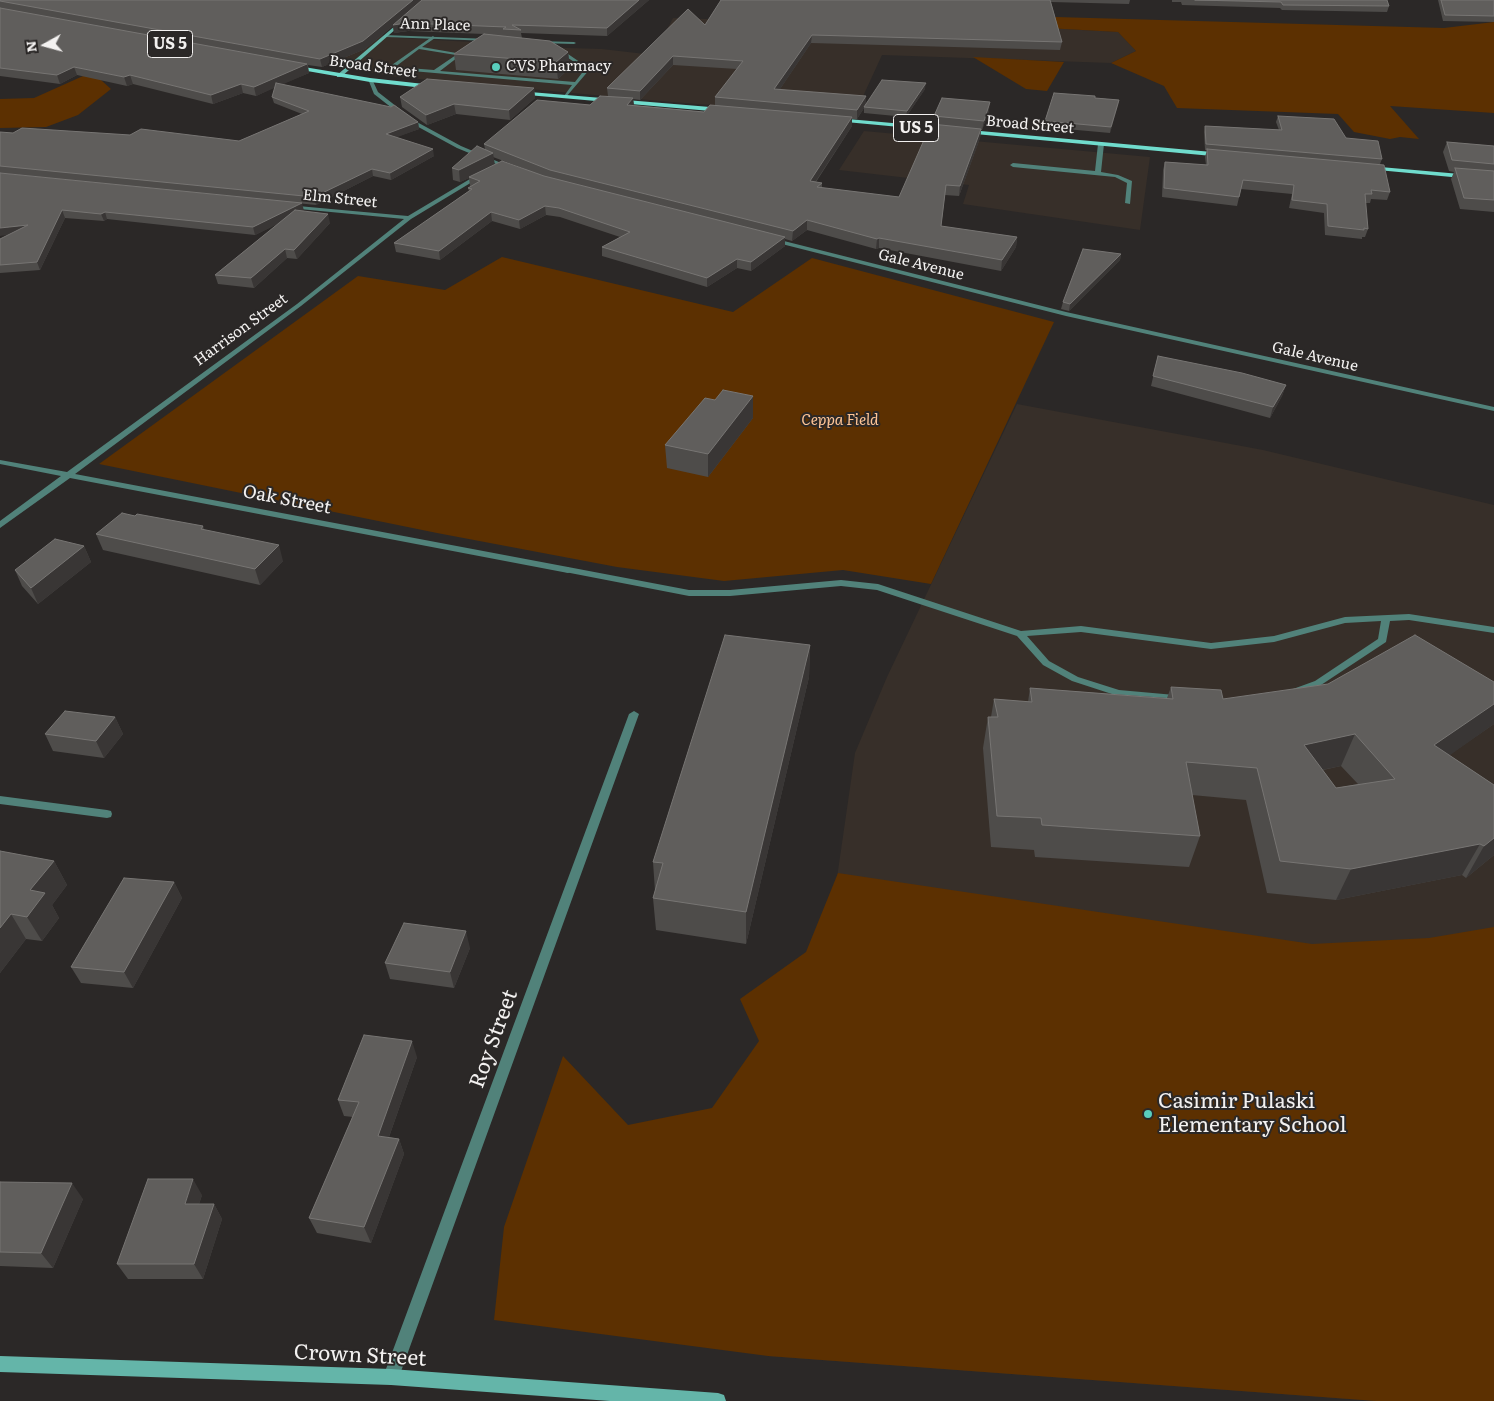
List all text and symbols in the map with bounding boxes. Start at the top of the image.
street label: Ann Place [399,15,471,35]
north arrow [20,20,70,70]
road number: US 5 [148,31,192,58]
text: N [19,40,41,54]
street label: Broad Street [328,52,418,82]
place label: CVS Pharmacy [506,58,611,76]
marker: CVS Pharmacy [490,61,502,73]
street label: Broad Street [985,112,1075,138]
road number: US 5 [894,115,938,142]
street label: Elm Street [302,186,378,212]
street label: Gale Avenue [876,246,966,284]
street label: Harrison Street [191,290,291,370]
street label: Gale Avenue [1270,338,1360,376]
park label: Ceppa Field [801,412,879,430]
street label: Oak Street [241,481,333,519]
street label: Roy Street [465,986,523,1092]
place label: Casimir Pulaski Elementary School [1158,1089,1347,1139]
marker: Casimir Pulaski Elementary School [1142,1108,1154,1120]
street label: Crown Street [293,1340,427,1372]

